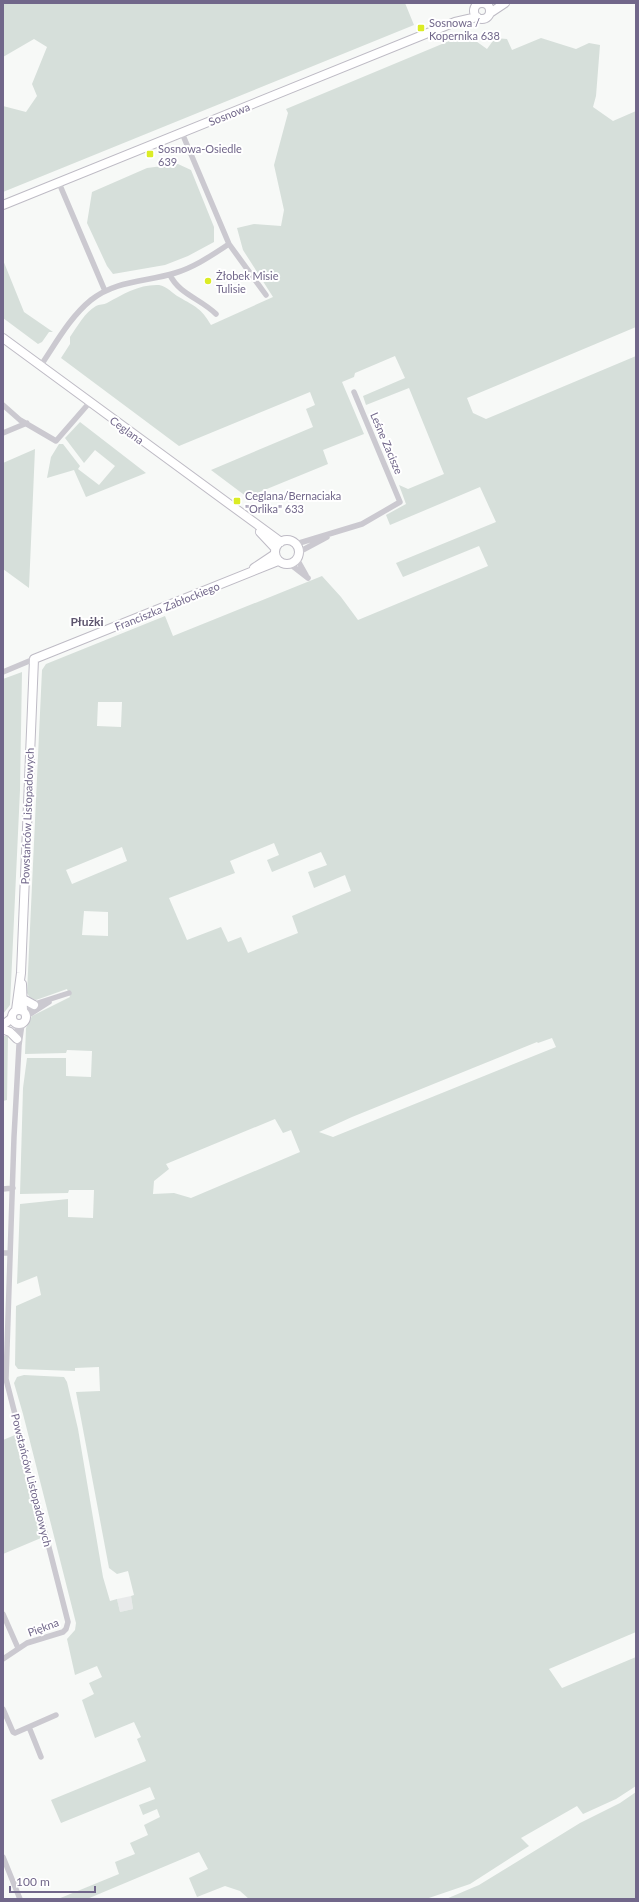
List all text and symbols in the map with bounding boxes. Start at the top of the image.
place label: Sosnowa / Kopernika 638 [429,16,500,42]
marker: Sosnowa / Kopernika 638 [416,23,426,33]
street label: Sosnowa [207,100,251,128]
place label: Sosnowa-Osiedle 639 [158,142,242,168]
marker: Sosnowa-Osiedle 639 [145,149,155,159]
place label: Żłobek Misie Tulisie [216,269,279,295]
marker: Żłobek Misie Tulisie [203,276,213,286]
street label: Leśne Zacisze [368,410,406,476]
street label: Ceglana [108,413,146,447]
place label: Ceglana/Bernaciaka "Orlika" 633 [245,489,341,515]
marker: Ceglana/Bernaciaka "Orlika" 633 [232,496,242,506]
street label: Franciszka Zabłockiego [113,579,221,633]
district label: Płużki [70,614,104,629]
street label: Powstańców Listopadowych [18,748,36,884]
street label: Powstańców Listopadowych [9,1412,55,1548]
street label: Piękna [26,1615,60,1639]
scale bar [10,1868,95,1894]
text: 100 m [16,1874,50,1889]

